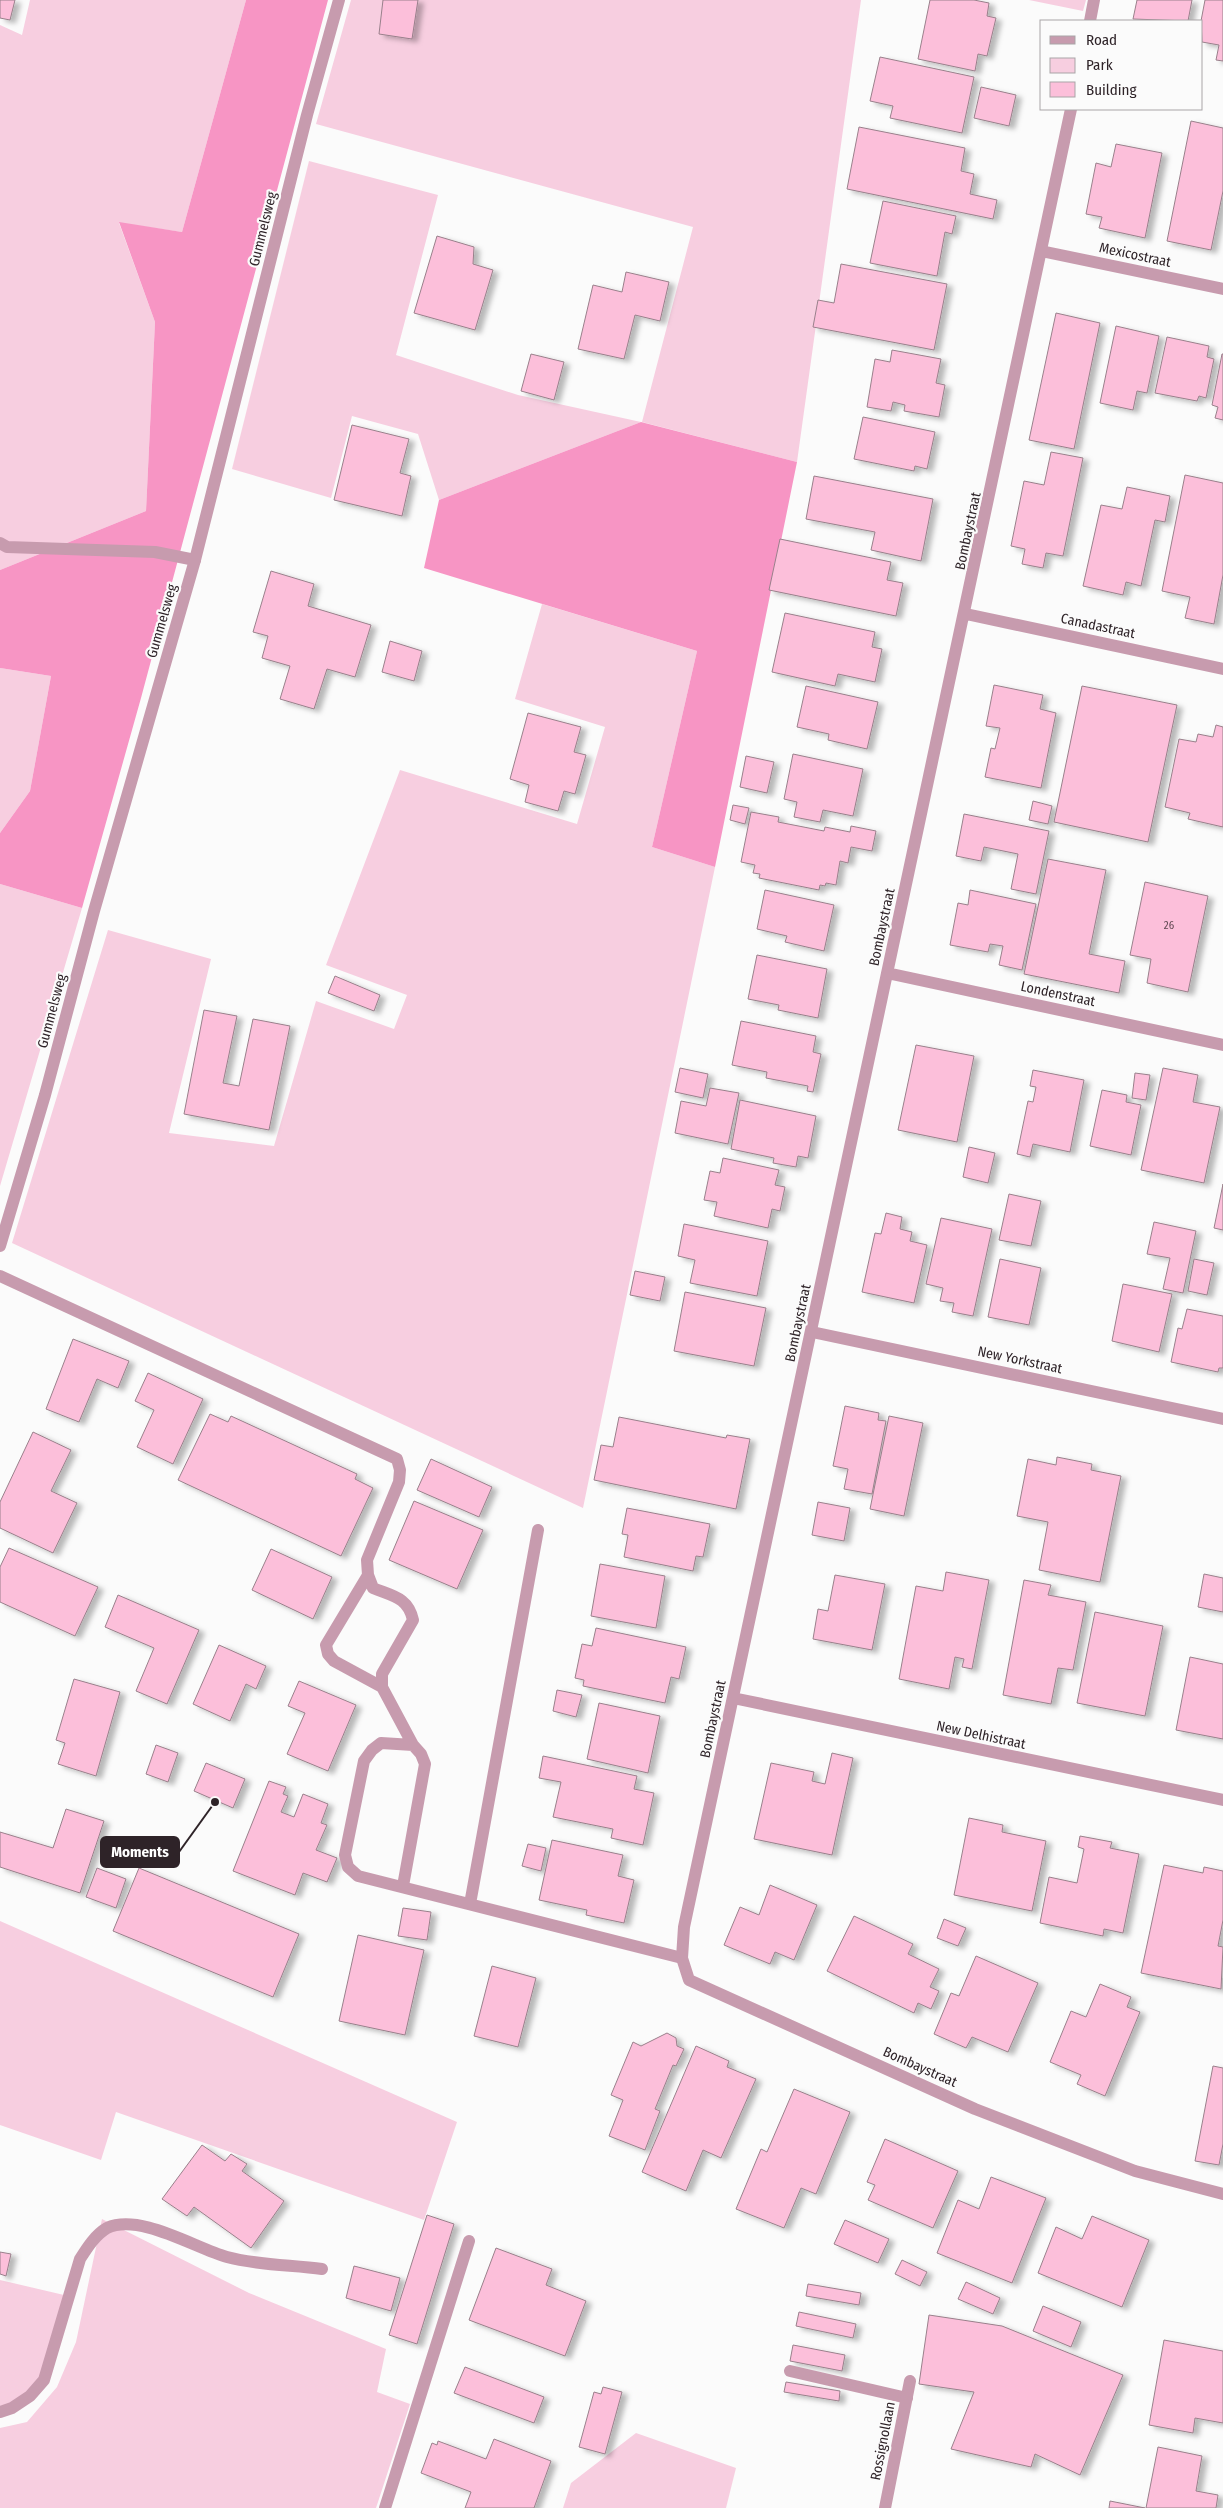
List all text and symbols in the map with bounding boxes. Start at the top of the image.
legend [1040,20,1203,110]
text: Road [1086,31,1117,49]
text: Park [1086,56,1113,74]
text: Building [1086,81,1137,99]
street label: Gummelsweg [246,190,281,268]
street label: Mexicostraat [1098,239,1173,271]
street label: Bombaystraat [951,490,985,571]
street label: Gummelsweg [143,582,181,660]
street label: Canadastraat [1059,610,1137,642]
street label: Bombaystraat [865,886,899,967]
house number: 26 [1164,919,1175,932]
street label: Gummelsweg [34,972,70,1050]
street label: Londenstraat [1019,978,1097,1010]
street label: Bombaystraat [781,1282,815,1363]
street label: New Yorkstraat [976,1343,1064,1377]
street label: Bombaystraat [696,1678,730,1759]
street label: New Delhistraat [935,1717,1028,1753]
callout: Moments [101,1837,179,1867]
text: Moments [111,1843,169,1861]
street label: Bombaystraat [880,2043,960,2091]
street label: Rossignollaan [867,2400,899,2482]

